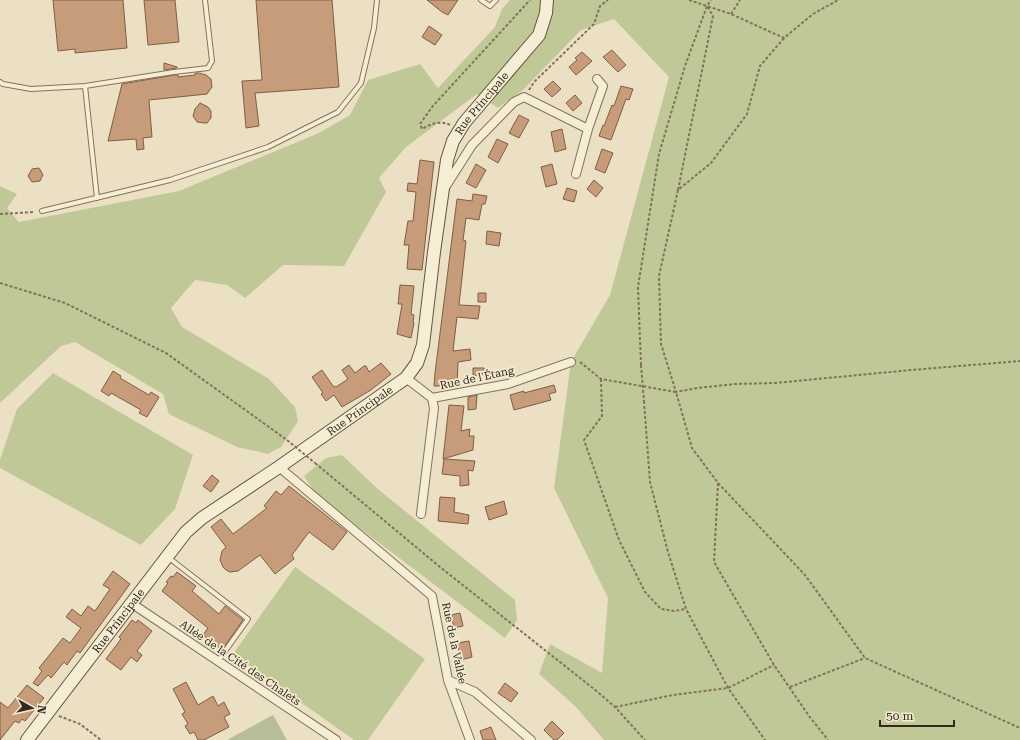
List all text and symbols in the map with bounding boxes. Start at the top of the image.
street label: Rue Principale [452,69,511,137]
street label: Rue de l'Étang [439,363,516,392]
street label: Rue Principale [324,383,395,438]
street label: Rue Principale [89,586,147,656]
street label: Rue de la Vallée [439,601,469,685]
street label: Allée de la Cité des Chalets [177,618,303,708]
north arrow [12,688,52,728]
scale bar [880,702,954,728]
text: N [34,704,48,715]
text: 50 m [886,709,913,723]

